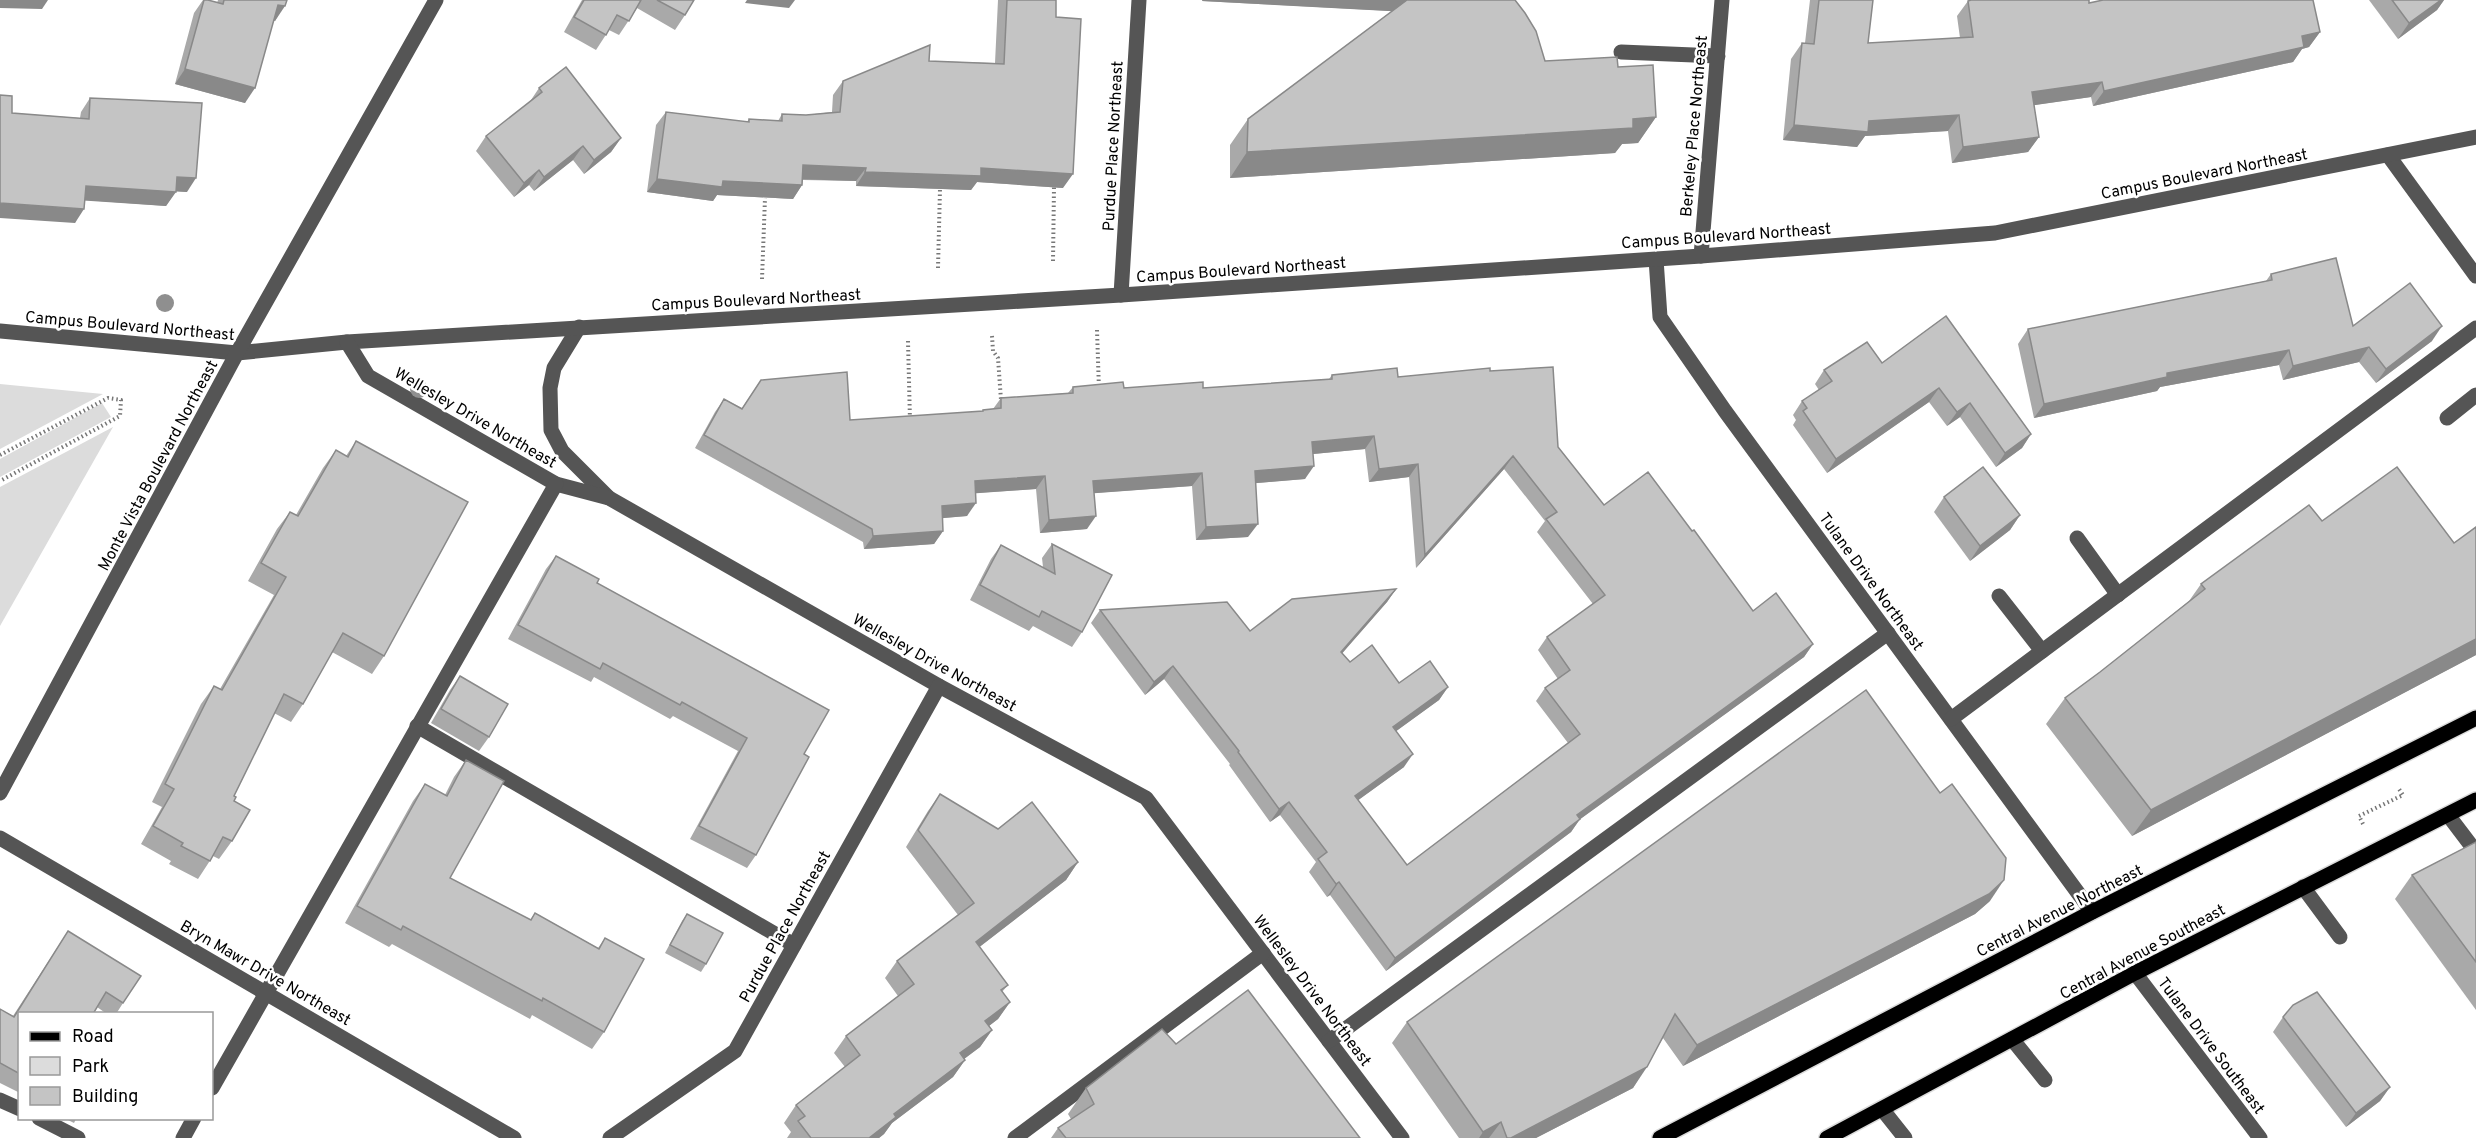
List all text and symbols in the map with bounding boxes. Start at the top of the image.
street label: Berkeley Place Northeast [1677,35,1713,218]
street label: Purdue Place Northeast [1100,60,1128,232]
street label: Campus Boulevard Northeast [2099,145,2309,205]
street label: Campus Boulevard Northeast [1621,220,1832,254]
street label: Campus Boulevard Northeast [1136,254,1347,288]
street label: Campus Boulevard Northeast [651,286,862,316]
street label: Campus Boulevard Northeast [24,308,235,346]
street label: Monte Vista Boulevard Northeast [95,357,223,575]
street label: Wellesley Drive Northeast [390,364,560,473]
street label: Tulane Drive Northeast [1814,509,1927,655]
street label: Wellesley Drive Northeast [849,610,1020,717]
street label: Purdue Place Northeast [736,848,836,1006]
street label: Central Avenue Northeast [1973,861,2147,963]
street label: Central Avenue Southeast [2057,901,2229,1005]
street label: Wellesley Drive Northeast [1248,912,1375,1071]
street label: Bryn Mawr Drive Northeast [176,917,354,1031]
street label: Tulane Drive Southeast [2152,974,2268,1119]
legend [18,1012,213,1120]
text: Road [72,1026,114,1049]
text: Park [72,1056,109,1079]
text: Building [72,1086,138,1109]

